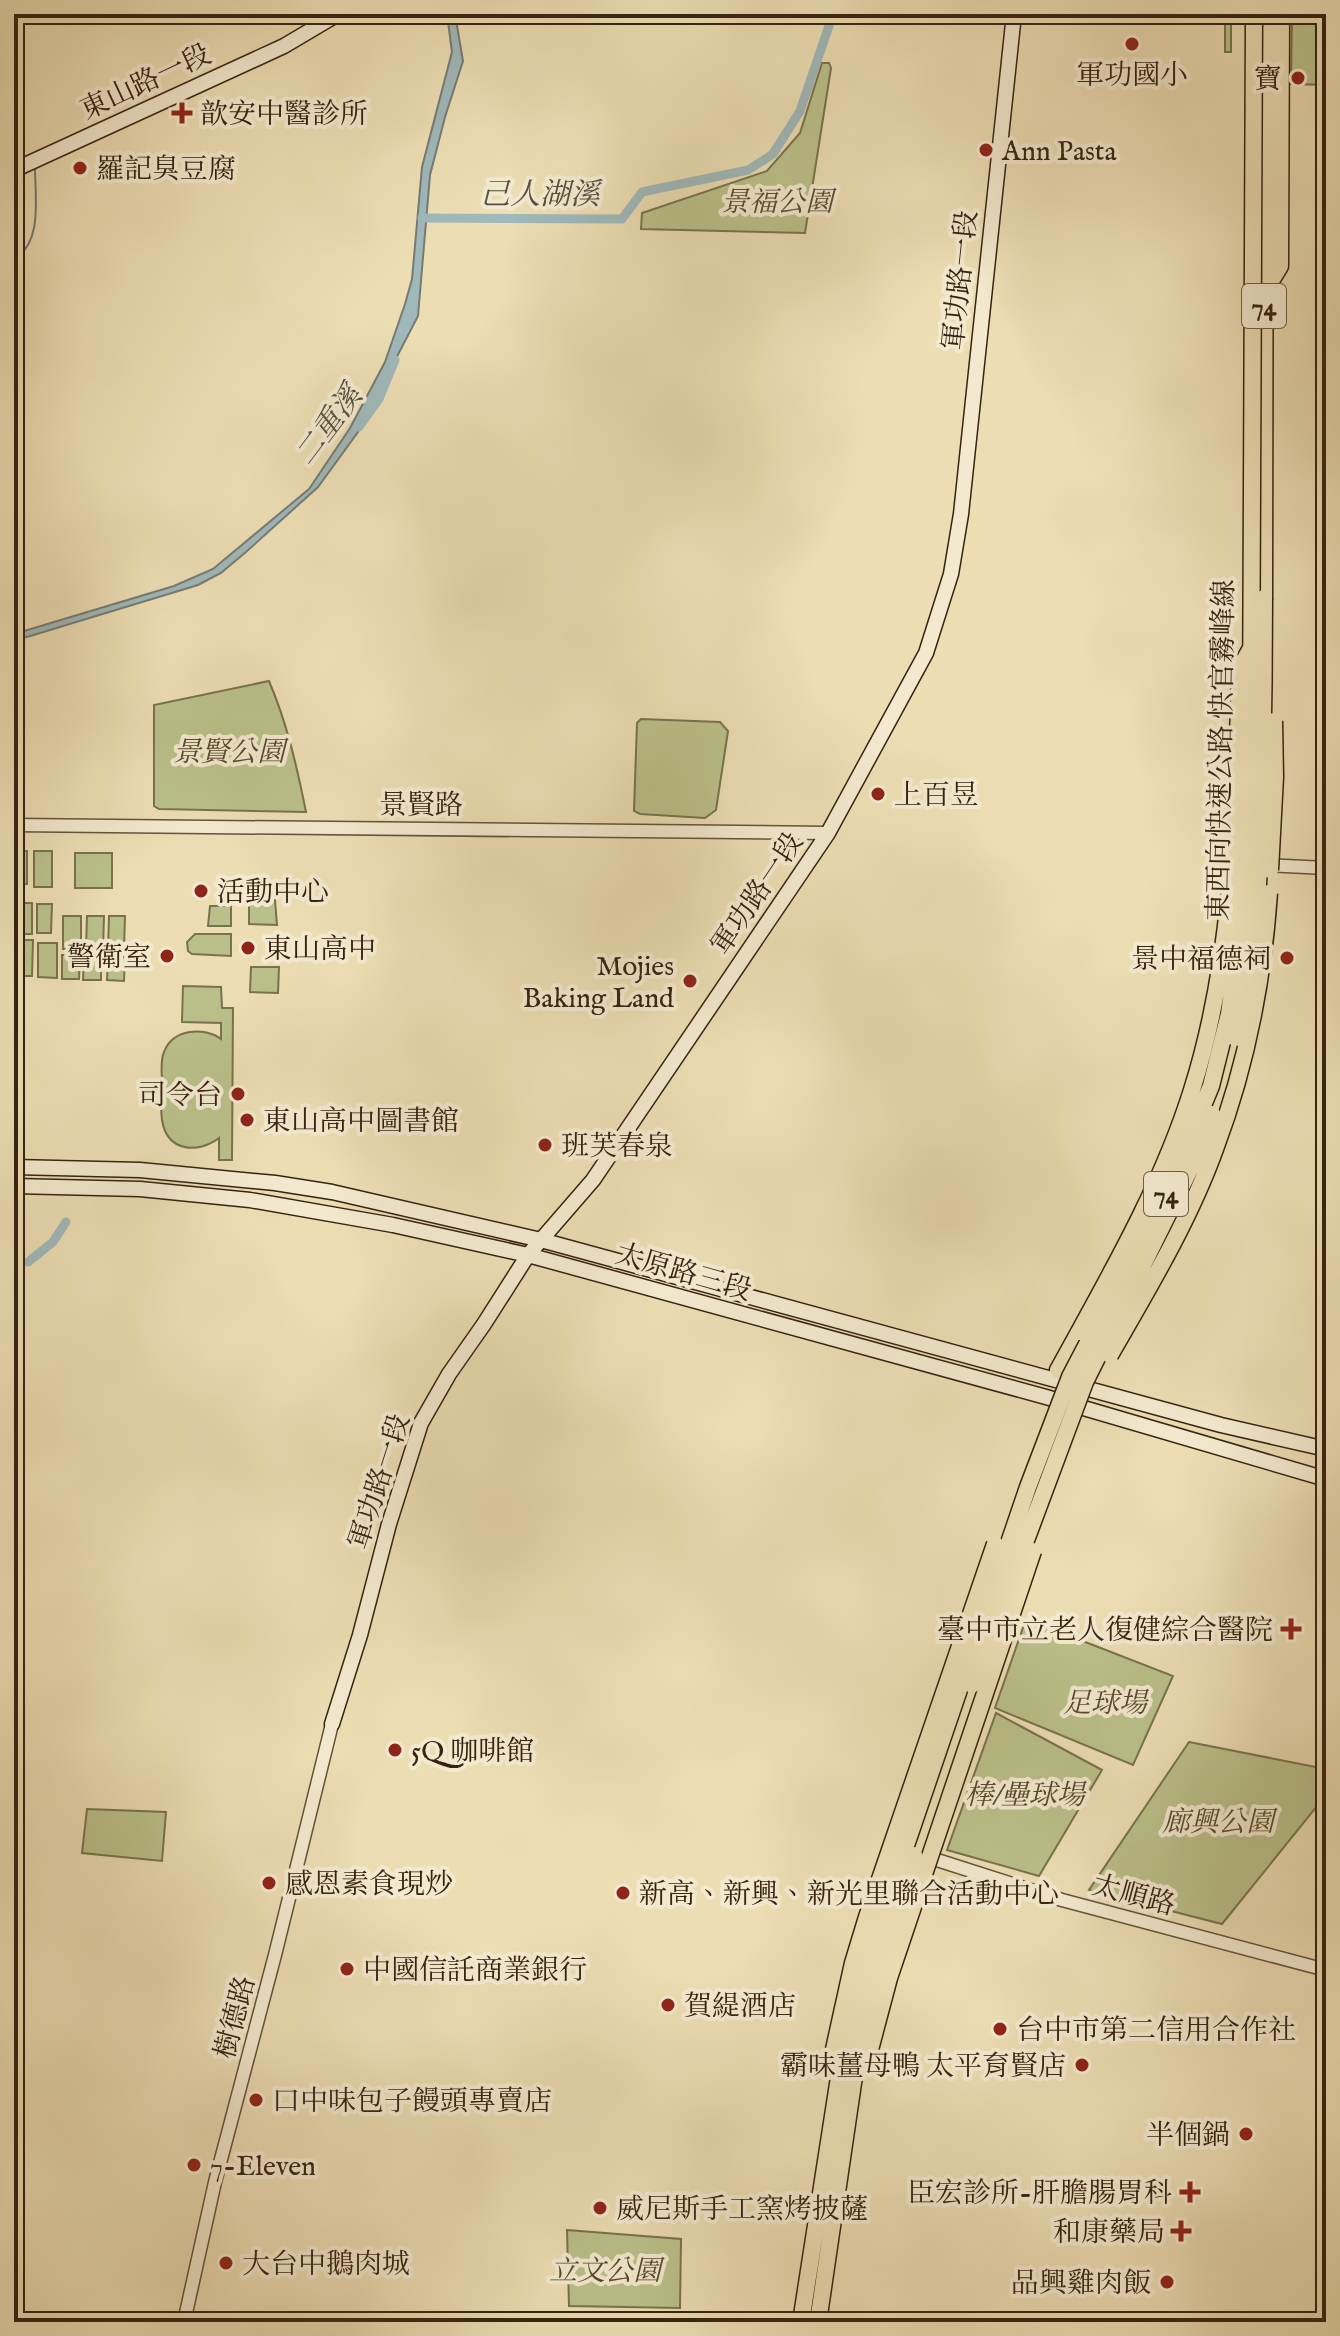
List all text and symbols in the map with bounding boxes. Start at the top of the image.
marker: 軍功國小 [1123,35,1141,53]
street label: 東山路一段 [75,38,217,129]
place label: 軍功國小 [1076,59,1188,94]
place label: 寶 [1254,63,1282,98]
marker: 寶 [1289,69,1307,87]
place label: 歆安中醫診所 [200,98,368,133]
marker: 歆安中醫診所 [171,102,193,124]
place label: Ann Pasta [1001,135,1117,170]
marker: Ann Pasta [977,141,995,159]
place label: 羅記臭豆腐 [96,153,236,188]
marker: 羅記臭豆腐 [71,159,89,177]
water label: 己人湖溪 [480,177,603,215]
park label: 景福公園 [721,186,837,221]
street label: 軍功路一段 [937,209,986,352]
road number: 74 [1242,284,1286,328]
water label: 二重溪 [287,376,374,474]
street label: 東西向快速公路 快官霧峰線 [1202,579,1243,921]
park label: 景賢公園 [173,736,289,771]
place label: 上百昱 [894,779,978,814]
marker: 上百昱 [869,785,887,803]
street label: 景賢路 [379,789,463,824]
street label: 軍功路一段 [704,827,812,962]
place label: 活動中心 [217,876,329,911]
marker: 活動中心 [192,882,210,900]
place label: 東山高中 [264,933,376,968]
marker: 東山高中 [239,939,257,957]
place label: 警衛室 [67,941,151,976]
place label: 景中福德祠 [1131,943,1271,978]
marker: 警衛室 [158,947,176,965]
marker: 景中福德祠 [1278,949,1296,967]
place label: Mojies Baking Land [523,950,674,1017]
marker: Mojies Baking Land [681,972,699,990]
place label: 司令台 [138,1079,222,1114]
marker: 司令台 [229,1085,247,1103]
place label: 東山高中圖書館 [263,1105,459,1140]
marker: 東山高中圖書館 [238,1111,256,1129]
place label: 班芙春泉 [561,1130,673,1165]
marker: 班芙春泉 [536,1136,554,1154]
road number: 74 [1144,1172,1188,1216]
street label: 太原路三段 [611,1237,755,1310]
street label: 軍功路一段 [342,1410,419,1554]
place label: 臺中市立老人復健綜合醫院 [937,1614,1273,1649]
marker: 臺中市立老人復健綜合醫院 [1280,1618,1302,1640]
park label: 足球場 [1063,1687,1150,1722]
place label: 5Q 咖啡館 [411,1735,534,1770]
marker: 5Q 咖啡館 [386,1741,404,1759]
park label: 棒/壘球場 [965,1779,1088,1814]
park label: 廊興公園 [1162,1806,1278,1841]
place label: 感恩素食現炒 [285,1868,453,1903]
street label: 太順路 [1088,1869,1178,1924]
marker: 感恩素食現炒 [260,1874,278,1892]
place label: 新高、新興、新光里聯合活動中心 [639,1878,1059,1913]
marker: 新高、新興、新光里聯合活動中心 [614,1884,632,1902]
place label: 中國信託商業銀行 [363,1954,587,1989]
marker: 中國信託商業銀行 [338,1960,356,1978]
street label: 樹德路 [209,1973,264,2063]
place label: 賀緹酒店 [684,1990,796,2025]
marker: 賀緹酒店 [659,1996,677,2014]
place label: 台中市第二信用合作社 [1016,2014,1296,2049]
marker: 台中市第二信用合作社 [991,2020,1009,2038]
place label: 霸味薑母鴨 太平育賢店 [780,2050,1066,2085]
marker: 霸味薑母鴨 太平育賢店 [1073,2056,1091,2074]
place label: 口中味包子饅頭專賣店 [272,2085,552,2120]
marker: 口中味包子饅頭專賣店 [247,2091,265,2109]
place label: 半個鍋 [1146,2119,1230,2154]
marker: 半個鍋 [1237,2125,1255,2143]
place label: 7-Eleven [210,2150,316,2185]
marker: 7-Eleven [185,2156,203,2174]
place label: 臣宏診所-肝膽腸胃科 [907,2177,1172,2212]
marker: 臣宏診所-肝膽腸胃科 [1179,2181,1201,2203]
place label: 威尼斯手工窯烤披薩 [616,2193,868,2228]
marker: 威尼斯手工窯烤披薩 [591,2199,609,2217]
place label: 和康藥局 [1053,2216,1165,2251]
marker: 和康藥局 [1172,2222,1190,2240]
place label: 大台中鵝肉城 [242,2248,410,2283]
marker: 大台中鵝肉城 [217,2254,235,2272]
park label: 立文公園 [549,2255,665,2290]
place label: 品興雞肉飯 [1011,2267,1151,2302]
marker: 品興雞肉飯 [1158,2273,1176,2291]

